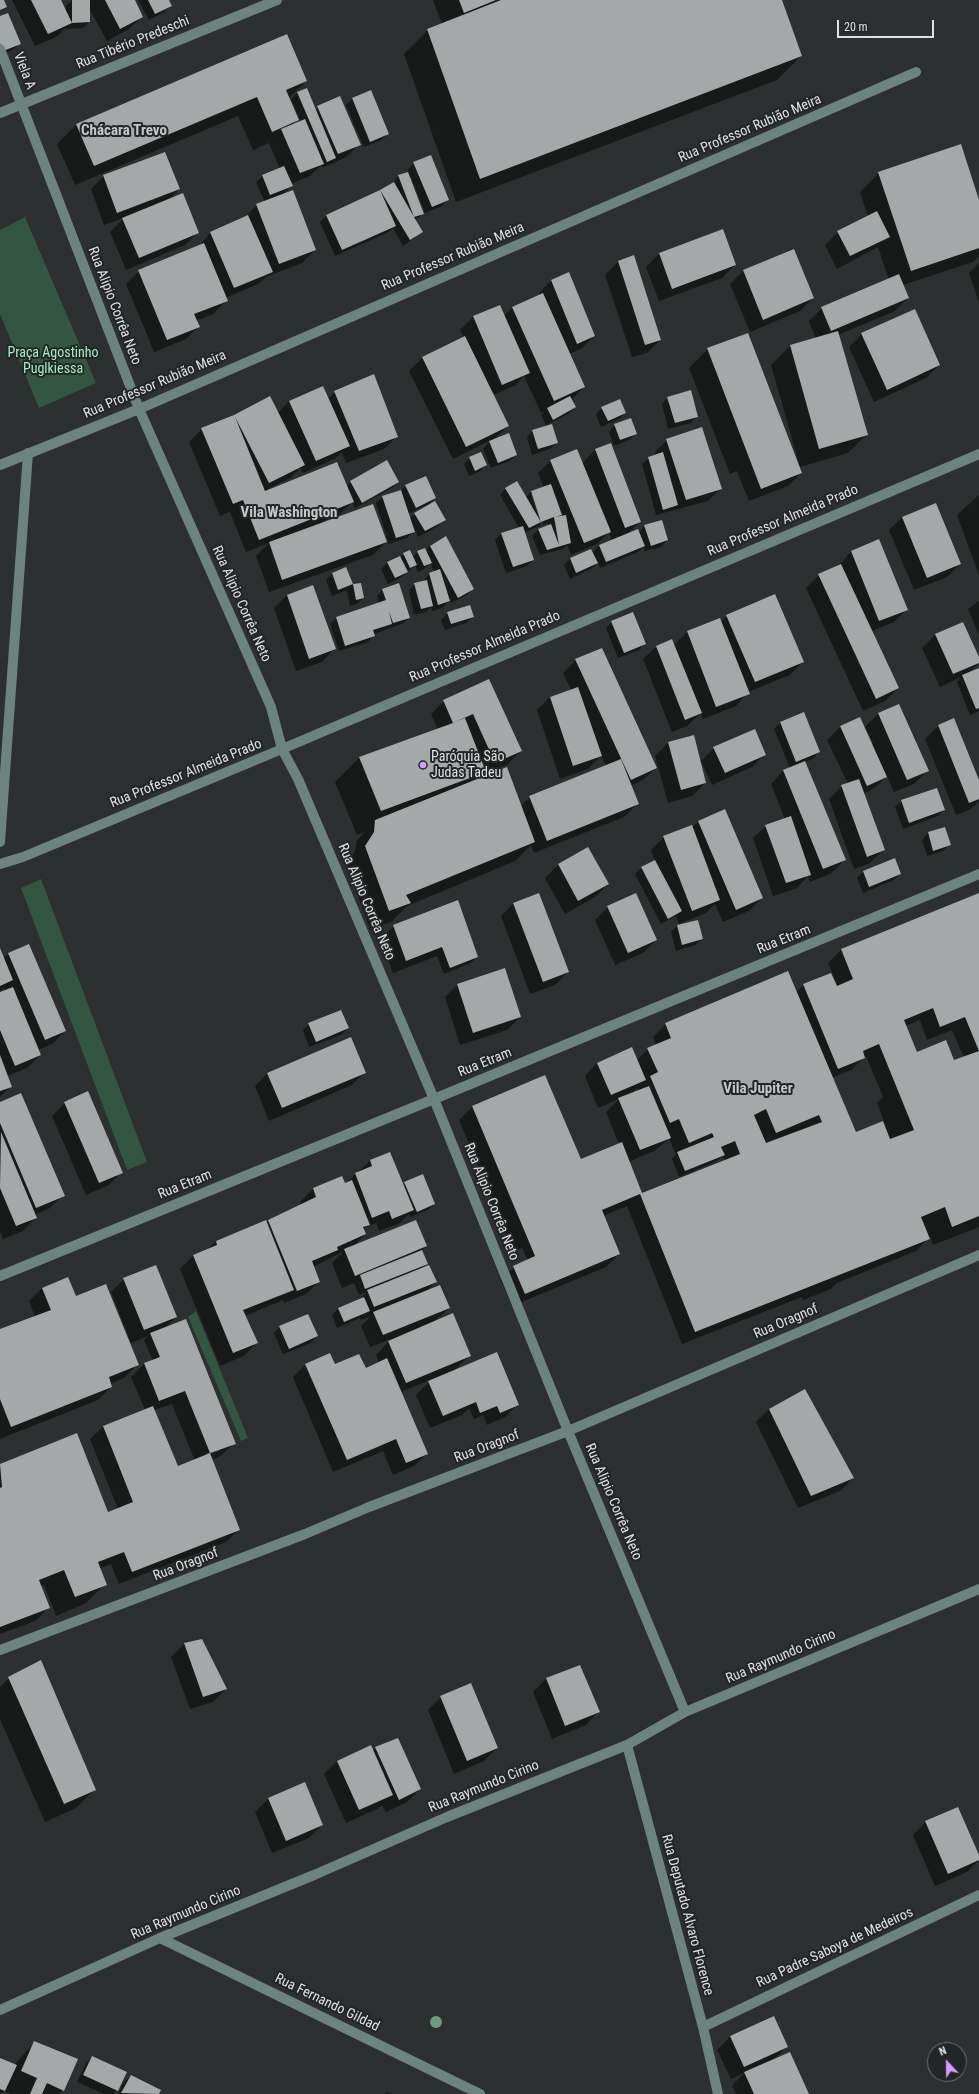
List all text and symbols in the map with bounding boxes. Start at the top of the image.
scale bar [839,12,936,38]
street label: Rua Tibério Predeschi [74,13,192,73]
text: 20 m [844,20,868,34]
street label: Viela A [9,50,39,92]
street label: Rua Professor Rubião Meira [676,91,824,167]
district label: Chácara Trevo [81,122,167,140]
street label: Rua Professor Rubião Meira [379,219,527,295]
street label: Rua Alipio Corrêa Neto [84,245,144,367]
park label: Praça Agostinho Puglkiessa [7,345,99,378]
street label: Rua Professor Rubião Meira [81,347,229,423]
street label: Rua Professor Almeida Prado [705,482,861,560]
district label: Vila Washington [241,504,337,522]
street label: Rua Alipio Corrêa Neto [208,543,274,665]
street label: Rua Professor Almeida Prado [407,608,563,686]
street label: Rua Professor Almeida Prado [108,736,264,812]
place label: Paróquia São Judas Tadeu [431,749,504,782]
marker: Paróquia São Judas Tadeu [418,760,428,770]
street label: Rua Alipio Corrêa Neto [334,841,398,963]
street label: Rua Etram [755,922,813,958]
street label: Rua Etram [456,1045,514,1081]
district label: Vila Jupiter [723,1080,793,1098]
street label: Rua Alipio Corrêa Neto [460,1141,522,1263]
street label: Rua Etram [156,1167,214,1203]
street label: Rua Oragnof [751,1301,821,1343]
street label: Rua Oragnof [452,1427,522,1467]
street label: Rua Alipio Corrêa Neto [581,1441,645,1563]
street label: Rua Oragnof [151,1545,221,1585]
street label: Rua Raymundo Cirino [724,1626,838,1688]
street label: Rua Raymundo Cirino [426,1757,542,1817]
street label: Rua Deputado Alvaro Florence [657,1833,717,1997]
street label: Rua Raymundo Cirino [129,1882,243,1944]
street label: Rua Padre Saboya de Medeiros [754,1904,916,1992]
street label: Rua Fernando Gildad [272,1970,382,2036]
north arrow [927,2042,967,2082]
text: N [937,2044,948,2059]

